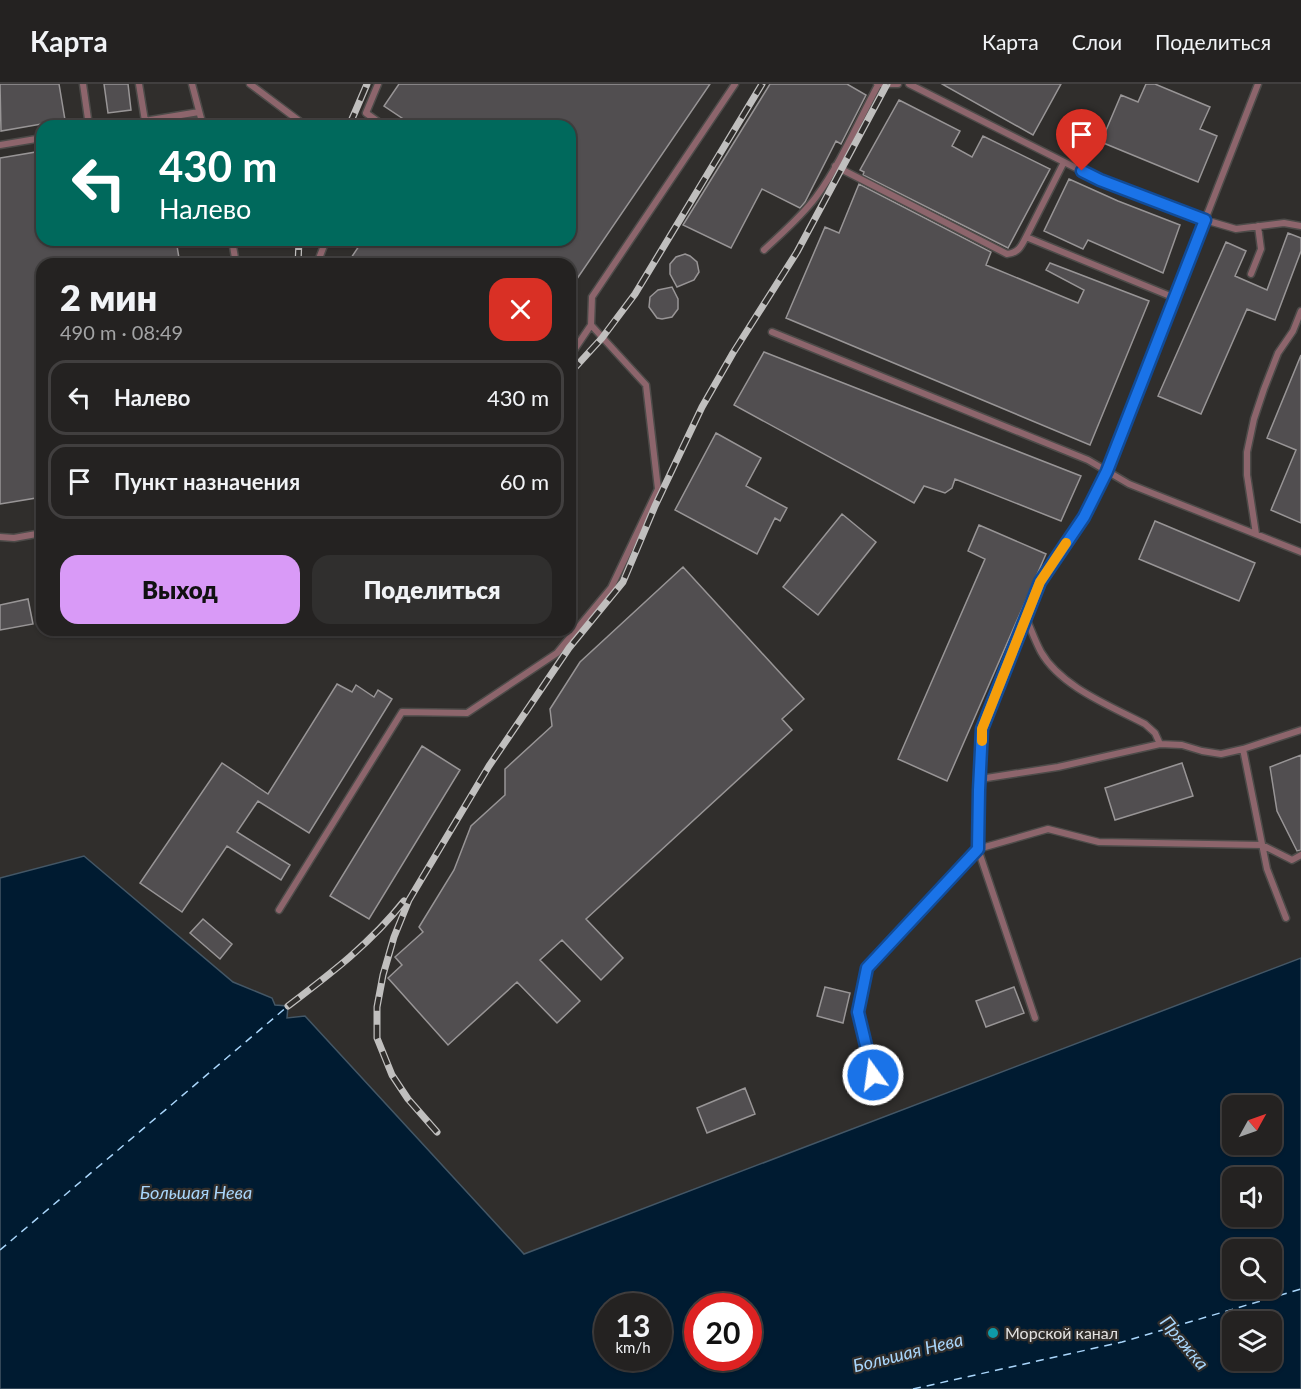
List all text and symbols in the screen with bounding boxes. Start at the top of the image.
text: Карта [30,24,108,58]
text: Карта [982,29,1039,54]
text: Слои [1072,29,1122,54]
text: Поделиться [1155,29,1271,54]
pin [1056,109,1107,171]
icon: arrive [1065,118,1098,151]
text: 430 m [159,141,277,191]
icon: left [60,144,138,222]
text: Налево [159,192,251,225]
text: 2 мин [60,275,157,319]
button: close [489,278,552,341]
text: 490 m · 08:49 [60,320,183,344]
icon: left [63,381,96,414]
text: Налево [114,384,190,411]
text: 430 m [487,384,549,411]
icon: arrive [63,465,96,498]
text: Пункт назначения [114,468,300,495]
text: 60 m [500,468,549,495]
button: Выход [60,555,300,624]
button: Поделиться [312,555,552,624]
position arrow [841,1043,905,1107]
north arrow [1222,1095,1282,1155]
map controls [1222,1095,1282,1371]
button: sound [1222,1167,1282,1227]
water label: Большая Нева [140,1181,252,1203]
button: search [1222,1239,1282,1299]
speed limit sign: 20 [684,1293,762,1371]
text: 13 [616,1307,650,1343]
water label: Пряжка [1156,1311,1214,1374]
button: layers [1222,1311,1282,1371]
place label: Морской канал [1005,1323,1118,1342]
marker: Морской канал [986,1326,1000,1340]
water label: Большая Нева [850,1328,965,1376]
text: km/h [615,1338,651,1356]

